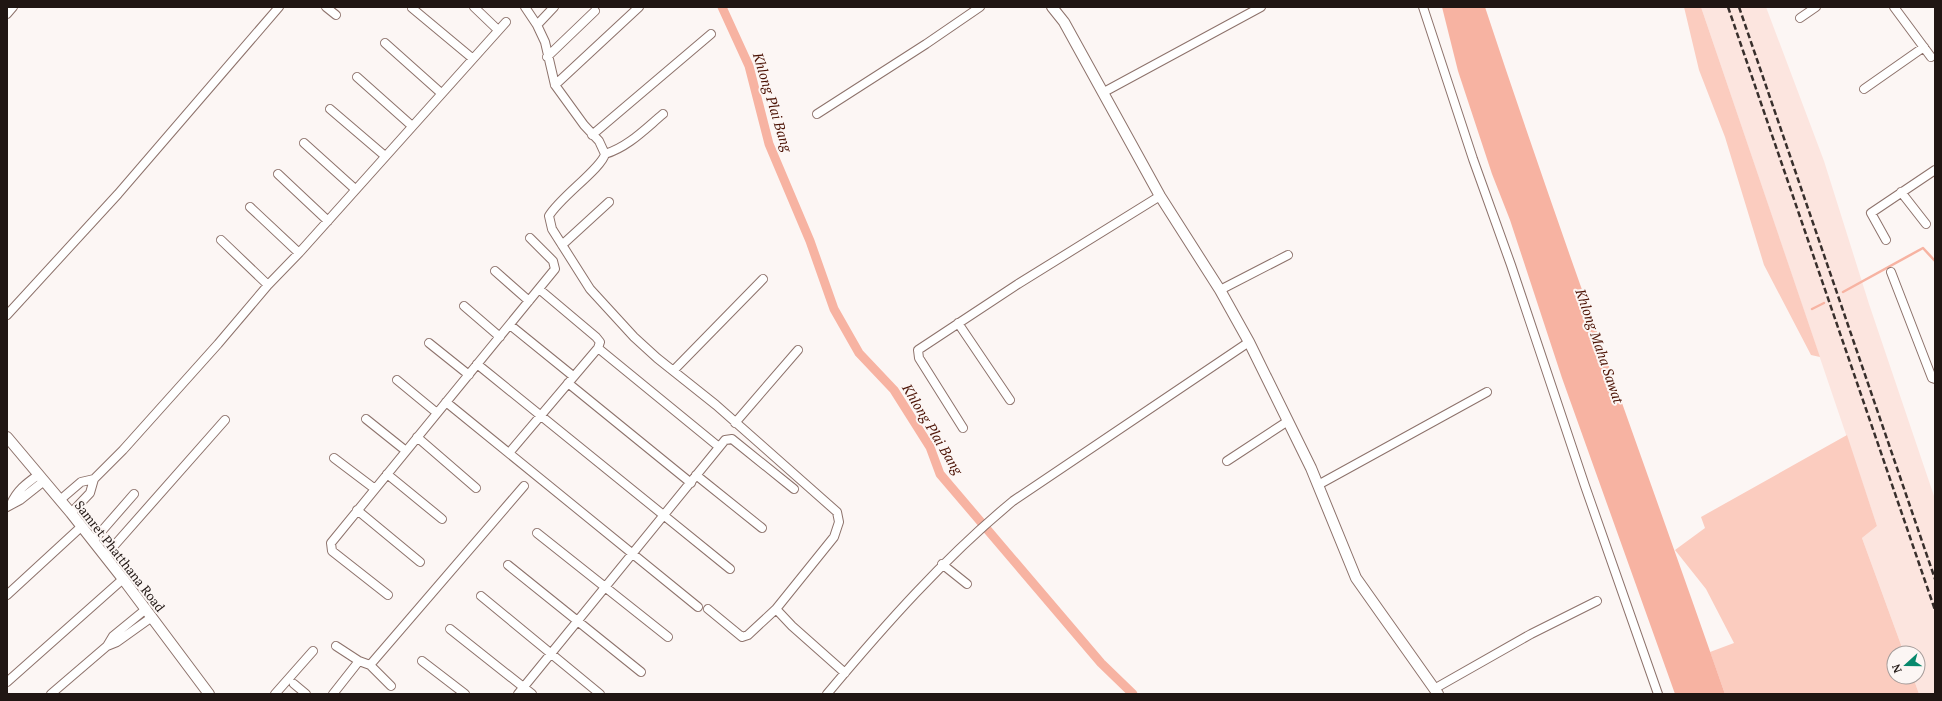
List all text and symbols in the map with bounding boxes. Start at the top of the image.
water label: Khlong Plai Bang [749,49,797,155]
water label: Khlong Maha Sawat [1571,285,1629,406]
water label: Khlong Plai Bang [898,379,968,479]
street label: Samret Phatthana Road [71,497,169,615]
north arrow [1886,645,1926,685]
text: N [1888,662,1905,675]

